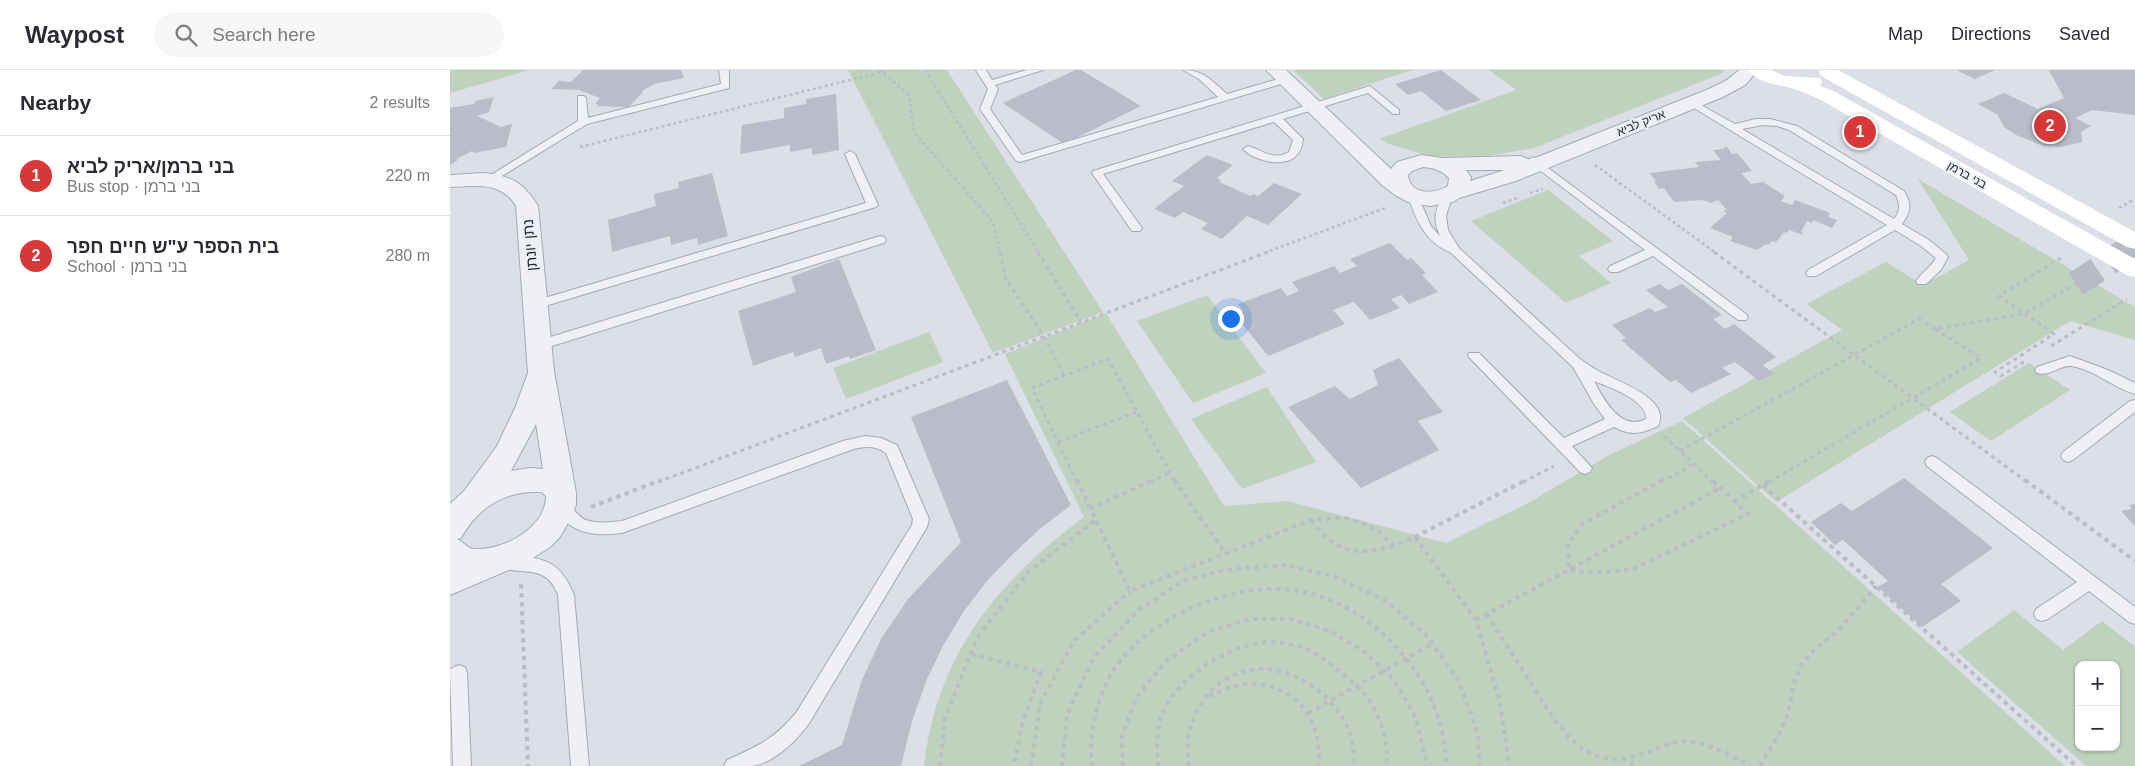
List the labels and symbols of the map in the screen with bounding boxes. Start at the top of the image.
street label: אריק לביא [1615,107,1668,139]
pin: 2 [2034,107,2066,145]
pin: 1 [1844,113,1876,151]
street label: בני ברמן [1945,158,1989,192]
street label: נתן יונתן [519,218,540,272]
your location [1218,306,1244,332]

